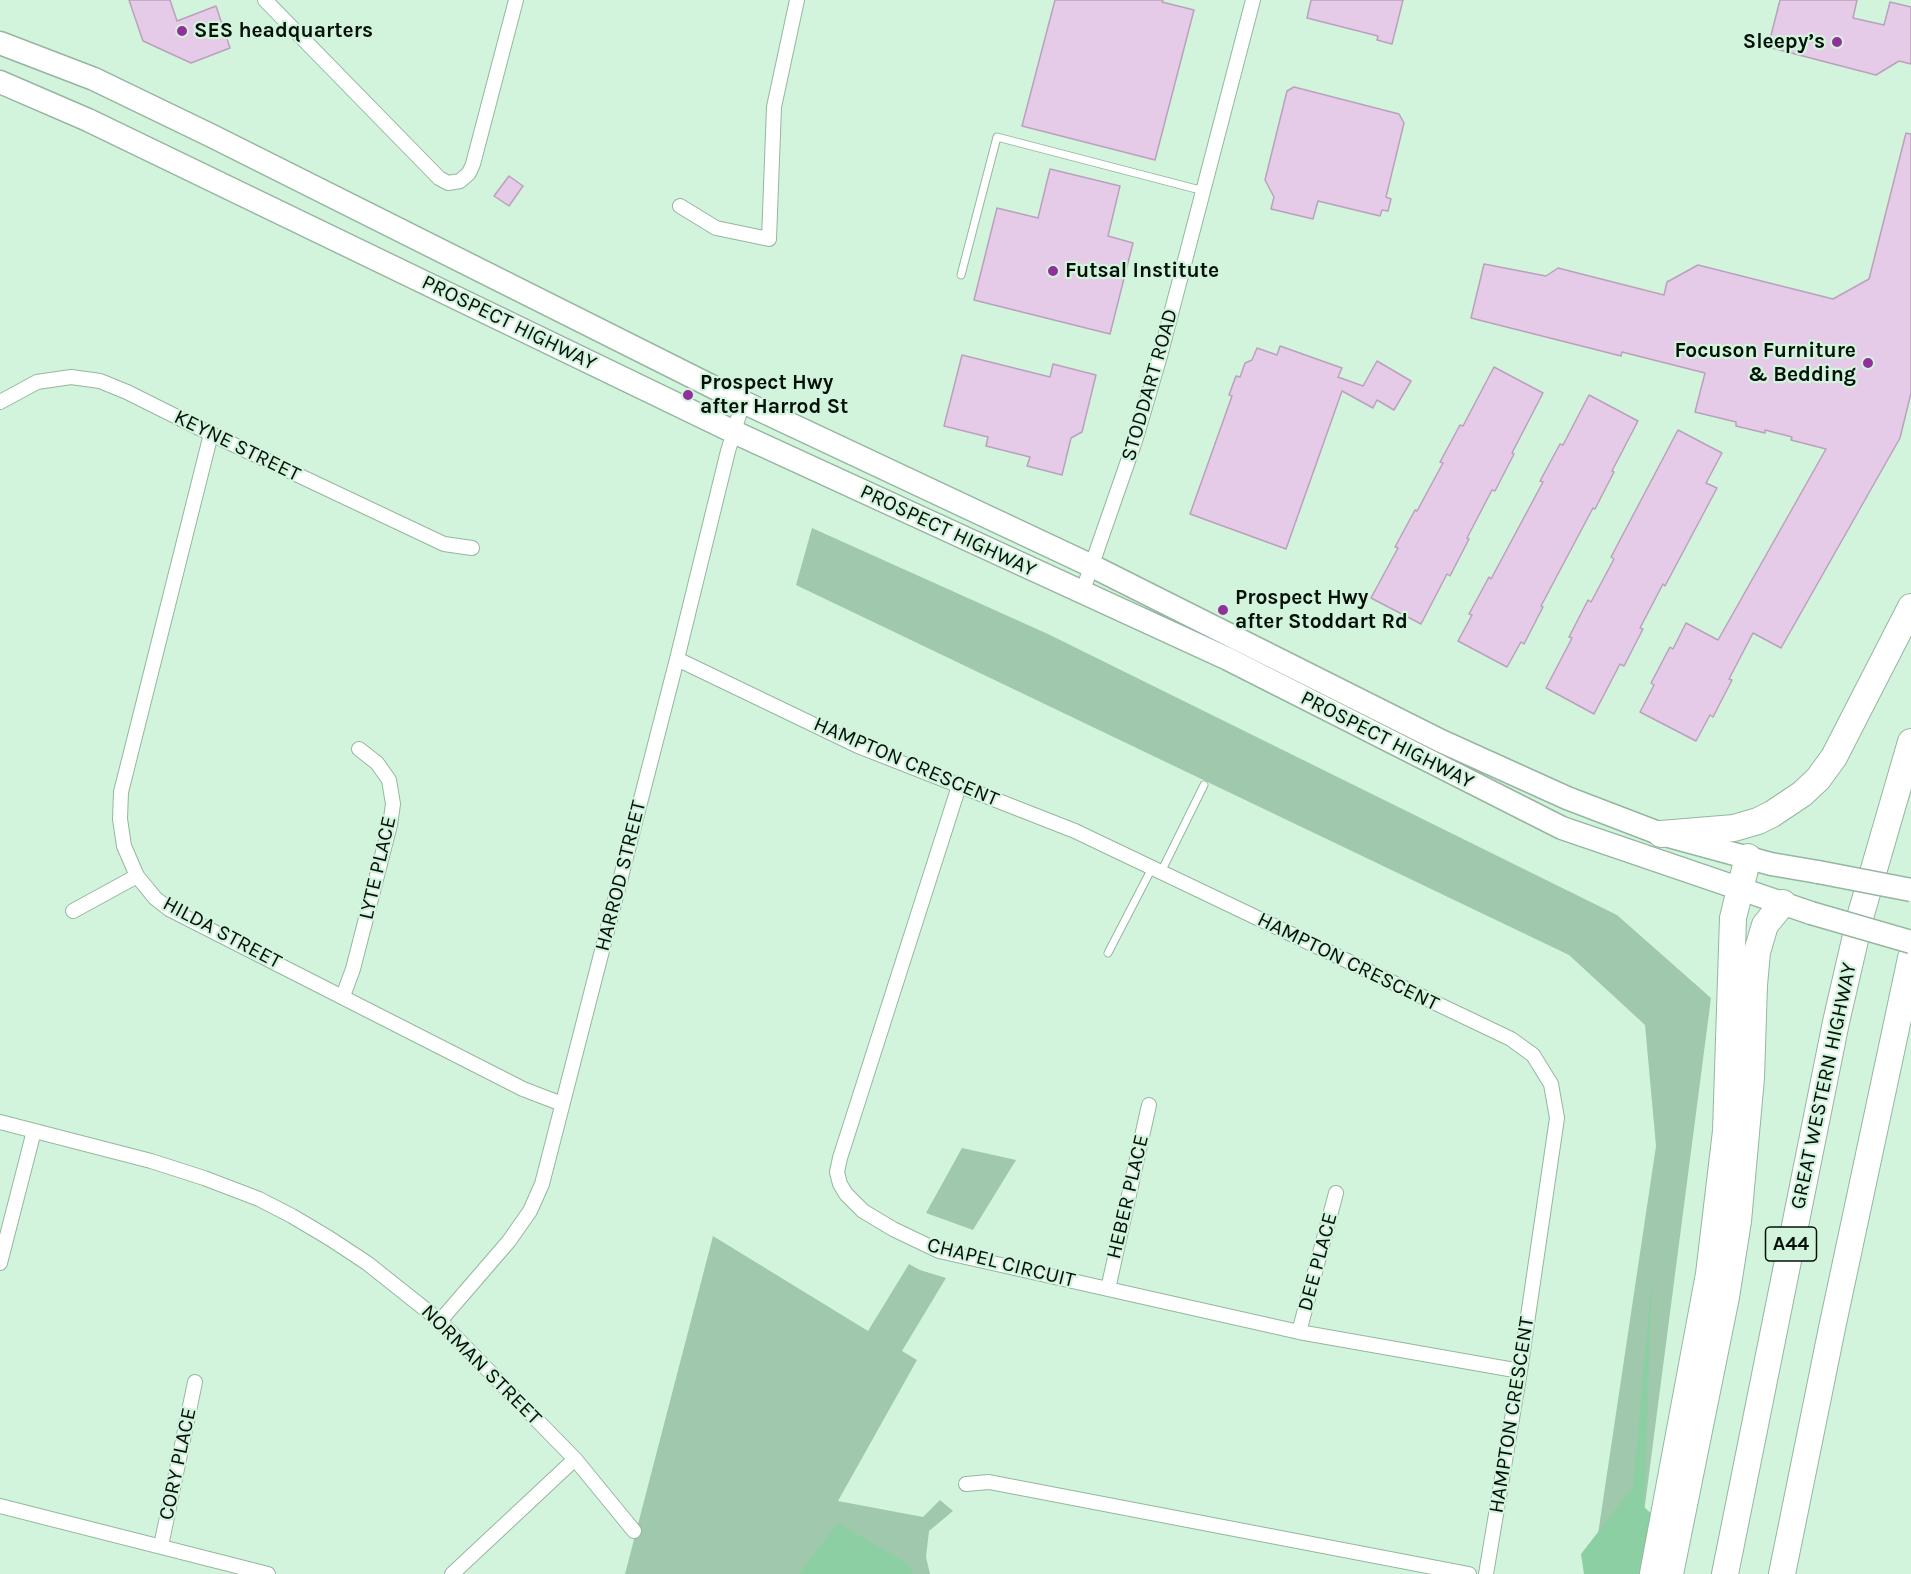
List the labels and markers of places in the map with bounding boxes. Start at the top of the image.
place label: SES headquarters [194,18,373,44]
marker: SES headquarters [175,24,189,38]
place label: Sleepy’s [1743,29,1825,55]
marker: Sleepy’s [1830,35,1844,49]
place label: Futsal Institute [1065,258,1219,284]
marker: Futsal Institute [1046,264,1060,278]
place label: Focuson Furniture & Bedding [1674,338,1856,388]
marker: Focuson Furniture & Bedding [1861,356,1875,370]
place label: Prospect Hwy after Harrod St [700,370,848,420]
marker: Prospect Hwy after Harrod St [681,388,695,402]
place label: Prospect Hwy after Stoddart Rd [1235,585,1408,635]
marker: Prospect Hwy after Stoddart Rd [1216,603,1230,617]

